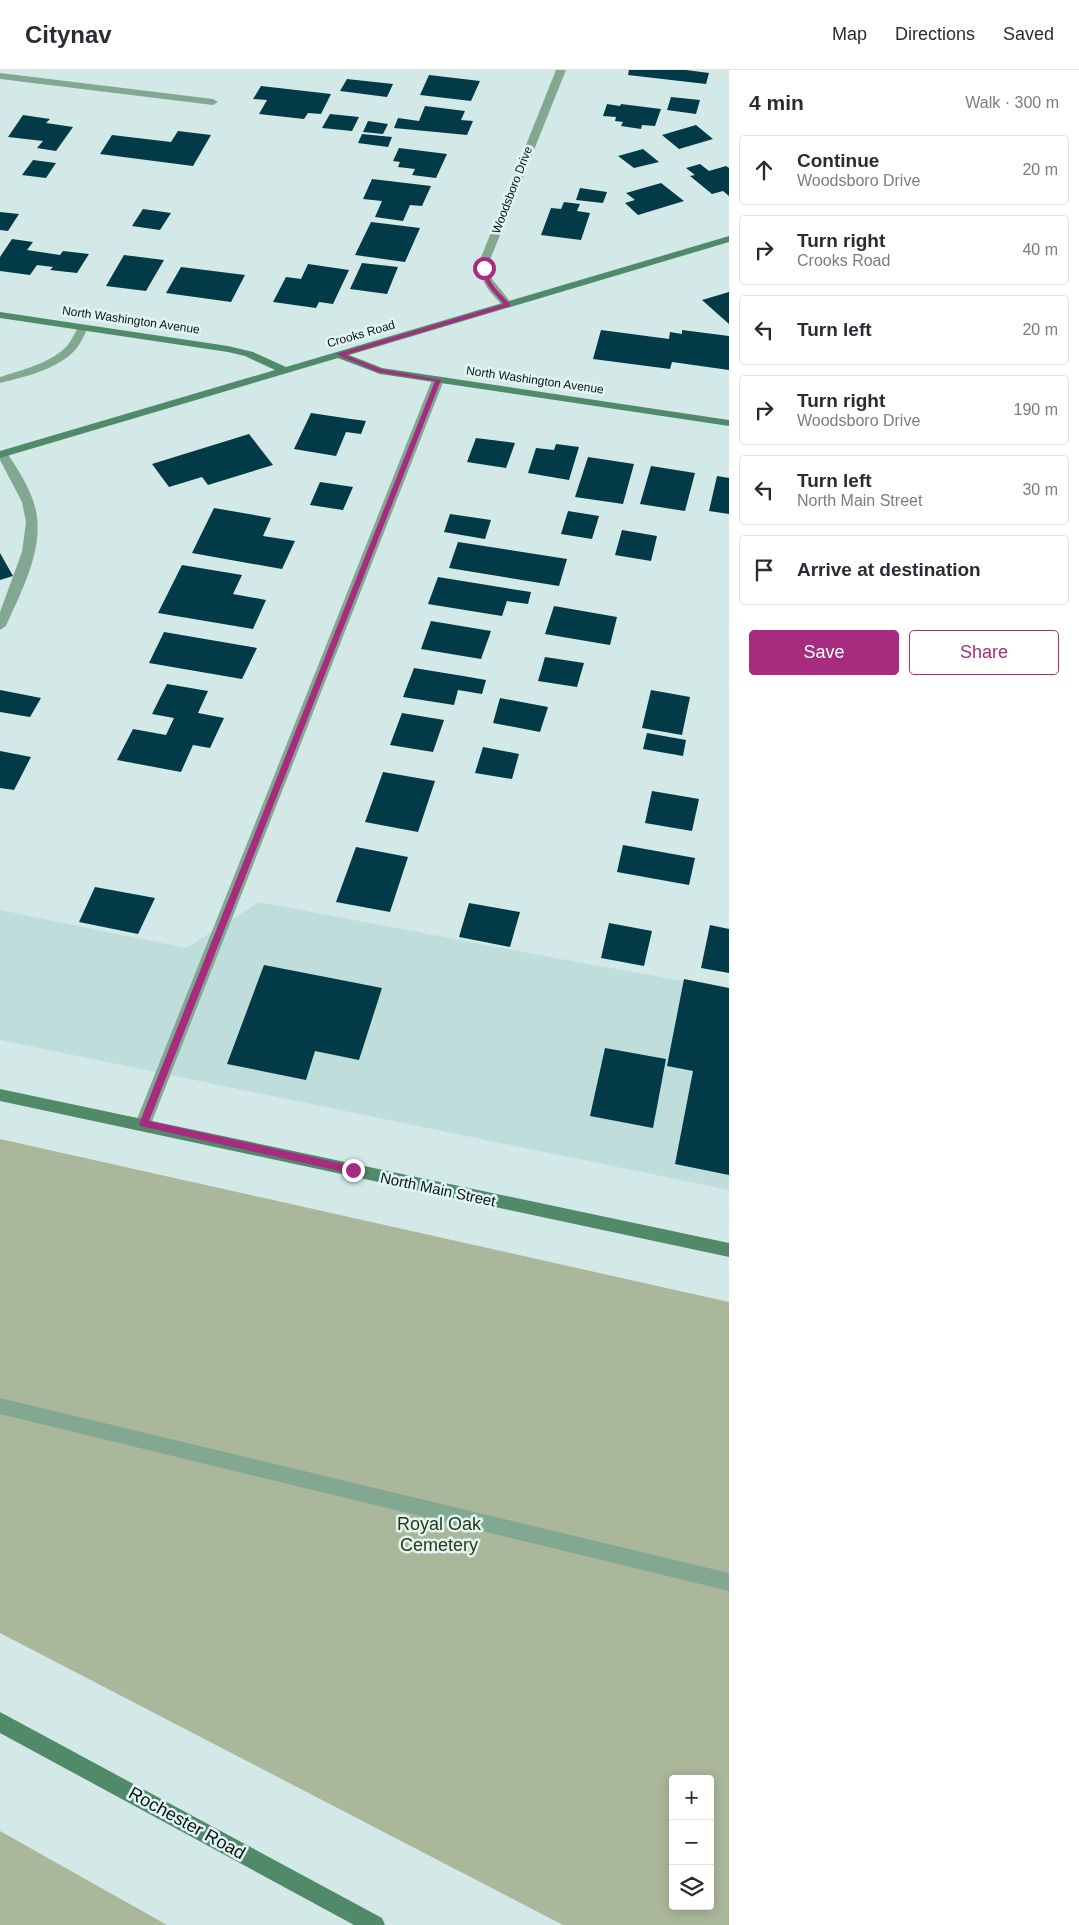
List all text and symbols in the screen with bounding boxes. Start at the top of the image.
text: Citynav [25,21,112,48]
text: Map [832,24,867,44]
text: Directions [895,24,975,44]
text: Saved [1003,24,1054,44]
text: 4 min [749,91,804,114]
text: Walk · 300 m [965,94,1059,111]
street label: Woodsboro Drive [489,144,535,236]
text: Continue [797,150,879,171]
icon: ahead [750,156,778,184]
text: 20 m [1022,161,1058,178]
text: Woodsboro Drive [797,172,920,189]
text: Turn right [797,230,885,251]
icon: right [750,236,778,264]
text: 40 m [1022,241,1058,258]
text: Crooks Road [797,252,890,269]
route start [473,257,496,280]
street label: North Washington Avenue [61,303,201,337]
icon: left [750,316,778,344]
street label: Crooks Road [325,318,397,350]
text: Turn left [797,319,872,340]
text: 20 m [1022,321,1058,338]
street label: North Washington Avenue [465,363,605,397]
text: Turn right [797,390,885,411]
icon: right [750,396,778,424]
text: 190 m [1014,401,1058,418]
text: Woodsboro Drive [797,412,920,429]
text: Turn left [797,470,872,491]
icon: left [750,476,778,504]
text: 30 m [1022,481,1058,498]
text: North Main Street [797,492,922,509]
icon: arrive [750,556,778,584]
text: Arrive at destination [797,559,981,580]
button: Save [749,630,899,675]
button: Share [909,630,1059,675]
route end [342,1159,365,1182]
street label: North Main Street [379,1168,498,1210]
park label: Royal Oak Cemetery [397,1514,482,1555]
map controls [669,1775,714,1910]
button: + [669,1775,714,1820]
street label: Rochester Road [125,1783,249,1863]
button: − [669,1820,714,1865]
button: layers [669,1865,714,1910]

